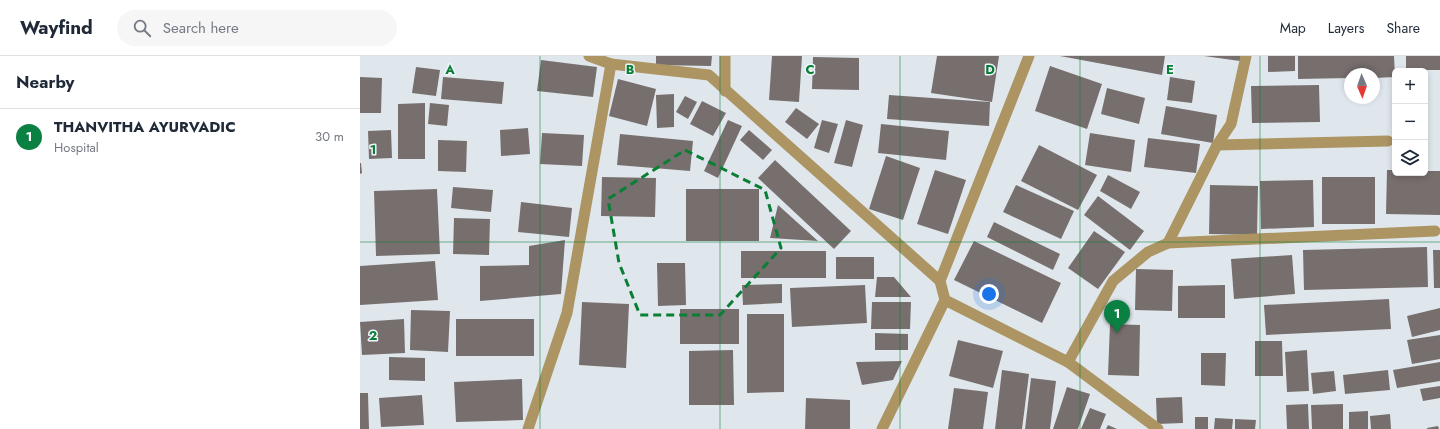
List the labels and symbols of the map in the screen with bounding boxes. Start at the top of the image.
text: A [444,60,455,79]
text: B [626,60,635,79]
text: C [805,60,815,79]
text: D [985,60,995,79]
text: E [1166,60,1174,79]
north arrow [1344,68,1380,104]
text: 1 [370,140,376,159]
your location [979,284,999,304]
pin: 1 [1104,300,1130,333]
text: 2 [369,326,377,345]

